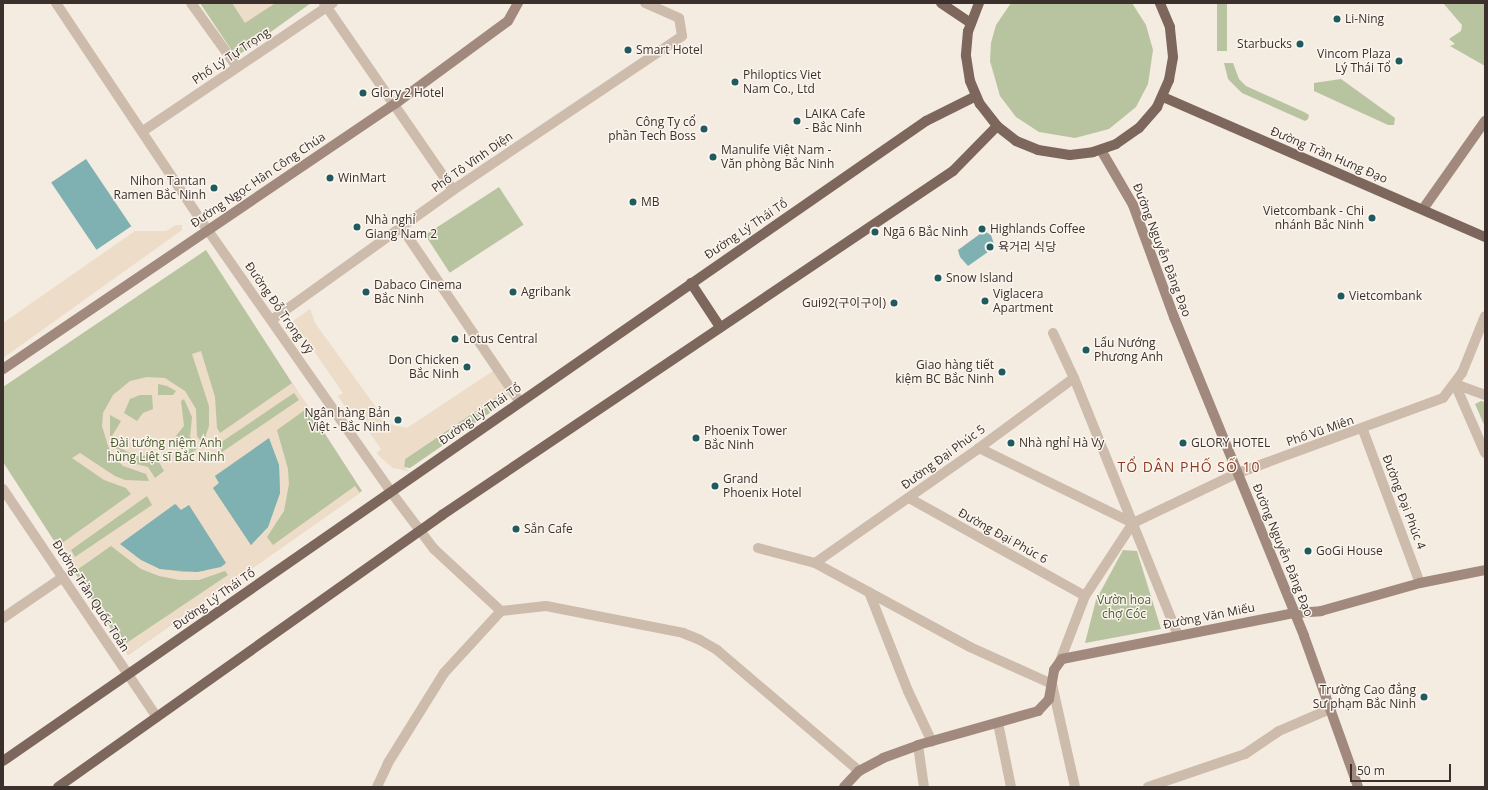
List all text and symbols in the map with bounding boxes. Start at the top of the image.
place label: Li-Ning [1345,12,1384,26]
marker: Li-Ning [1332,14,1342,24]
street label: Phố Lý Tự Trọng [189,25,273,87]
place label: Starbucks [1237,37,1292,51]
marker: Starbucks [1295,39,1305,49]
place label: Smart Hotel [636,43,703,57]
marker: Smart Hotel [623,45,633,55]
place label: Vincom Plaza Lý Thái Tổ [1317,47,1391,75]
marker: Vincom Plaza Lý Thái Tổ [1394,56,1404,66]
place label: Philoptics Viet Nam Co., Ltd [743,68,821,96]
marker: Philoptics Viet Nam Co., Ltd [730,77,740,87]
place label: Glory 2 Hotel [371,86,444,100]
marker: Glory 2 Hotel [358,88,368,98]
place label: LAIKA Cafe - Bắc Ninh [805,107,865,135]
place label: Công Ty cổ phần Tech Boss [608,115,696,143]
marker: LAIKA Cafe - Bắc Ninh [792,116,802,126]
marker: Công Ty cổ phần Tech Boss [699,124,709,134]
street label: Đường Trần Hưng Đạo [1268,124,1390,186]
street label: Đường Ngọc Hân Công Chúa [188,129,328,231]
street label: Phố Tô Vĩnh Diện [429,129,515,195]
place label: Manulife Việt Nam - Văn phòng Bắc Ninh [721,143,834,171]
marker: Manulife Việt Nam - Văn phòng Bắc Ninh [708,152,718,162]
place label: WinMart [338,171,386,185]
marker: WinMart [325,173,335,183]
place label: Nihon Tantan Ramen Bắc Ninh [114,174,206,202]
street label: Đường Nguyễn Đăng Đạo [1130,181,1194,319]
marker: Nihon Tantan Ramen Bắc Ninh [209,183,219,193]
place label: MB [641,195,660,209]
street label: Đường Lý Thái Tổ [702,196,790,262]
marker: MB [628,197,638,207]
place label: Vietcombank - Chi nhánh Bắc Ninh [1263,204,1364,232]
place label: Nhà nghỉ Giang Nam 2 [365,213,437,241]
marker: Vietcombank - Chi nhánh Bắc Ninh [1367,213,1377,223]
marker: Nhà nghỉ Giang Nam 2 [352,222,362,232]
place label: Highlands Coffee [990,222,1085,236]
marker: Highlands Coffee [977,224,987,234]
place label: Ngã 6 Bắc Ninh [883,225,968,239]
marker: Ngã 6 Bắc Ninh [870,227,880,237]
place label: 육거리 식당 [998,240,1056,254]
marker: 육거리 식당 [985,242,995,252]
street label: Đường Đỗ Trọng Vỹ [242,259,316,357]
place label: Snow Island [946,271,1013,285]
marker: Snow Island [933,273,943,283]
place label: Dabaco Cinema Bắc Ninh [374,278,462,306]
place label: Agribank [521,285,571,299]
marker: Dabaco Cinema Bắc Ninh [361,287,371,297]
marker: Agribank [508,287,518,297]
place label: Viglacera Apartment [993,287,1053,315]
place label: Vietcombank [1349,289,1422,303]
marker: Vietcombank [1336,291,1346,301]
place label: Gui92(구이구이) [802,296,886,310]
marker: Viglacera Apartment [980,296,990,306]
marker: Gui92(구이구이) [889,298,899,308]
place label: Lotus Central [463,332,537,346]
marker: Lotus Central [450,334,460,344]
place label: Lẩu Nướng Phương Anh [1094,336,1163,364]
marker: Lẩu Nướng Phương Anh [1081,345,1091,355]
place label: Don Chicken Bắc Ninh [388,353,459,381]
place label: Giao hàng tiết kiệm BC Bắc Ninh [895,358,994,386]
marker: Don Chicken Bắc Ninh [462,362,472,372]
marker: Giao hàng tiết kiệm BC Bắc Ninh [997,367,1007,377]
street label: Đường Lý Thái Tổ [436,380,524,448]
place label: Ngân hàng Bản Việt - Bắc Ninh [305,406,390,434]
street label: Phố Vũ Miên [1284,413,1356,449]
marker: Ngân hàng Bản Việt - Bắc Ninh [393,415,403,425]
street label: Đường Đại Phúc 5 [898,422,988,492]
place label: Phoenix Tower Bắc Ninh [704,424,787,452]
marker: Phoenix Tower Bắc Ninh [691,433,701,443]
park label: Đài tưởng niệm Anh hùng Liệt sĩ Bắc Ninh [107,436,225,464]
place label: Nhà nghỉ Hà Vy [1019,436,1104,450]
place label: GLORY HOTEL [1191,436,1270,450]
marker: Nhà nghỉ Hà Vy [1006,438,1016,448]
marker: GLORY HOTEL [1178,438,1188,448]
street label: Đường Đại Phúc 4 [1379,453,1429,551]
district label: TỔ DÂN PHỐ SỐ 10 [1118,459,1260,475]
place label: Grand Phoenix Hotel [723,472,801,500]
marker: Grand Phoenix Hotel [710,481,720,491]
street label: Đường Nguyễn Đăng Đạo [1250,481,1316,619]
street label: Đường Đại Phúc 6 [956,505,1050,567]
place label: Sắn Cafe [524,522,573,536]
marker: Sắn Cafe [511,524,521,534]
street label: Đường Trần Quốc Toản [49,537,133,655]
place label: GoGi House [1316,544,1383,558]
marker: GoGi House [1303,546,1313,556]
street label: Đường Lý Thái Tổ [170,565,258,633]
park label: Vườn hoa chợ Cóc [1097,593,1151,621]
street label: Đường Văn Miếu [1162,600,1256,632]
place label: Trường Cao đẳng Sư phạm Bắc Ninh [1313,683,1416,711]
marker: Trường Cao đẳng Sư phạm Bắc Ninh [1419,692,1429,702]
scale bar [1352,756,1453,782]
text: 50 m [1357,762,1385,779]

